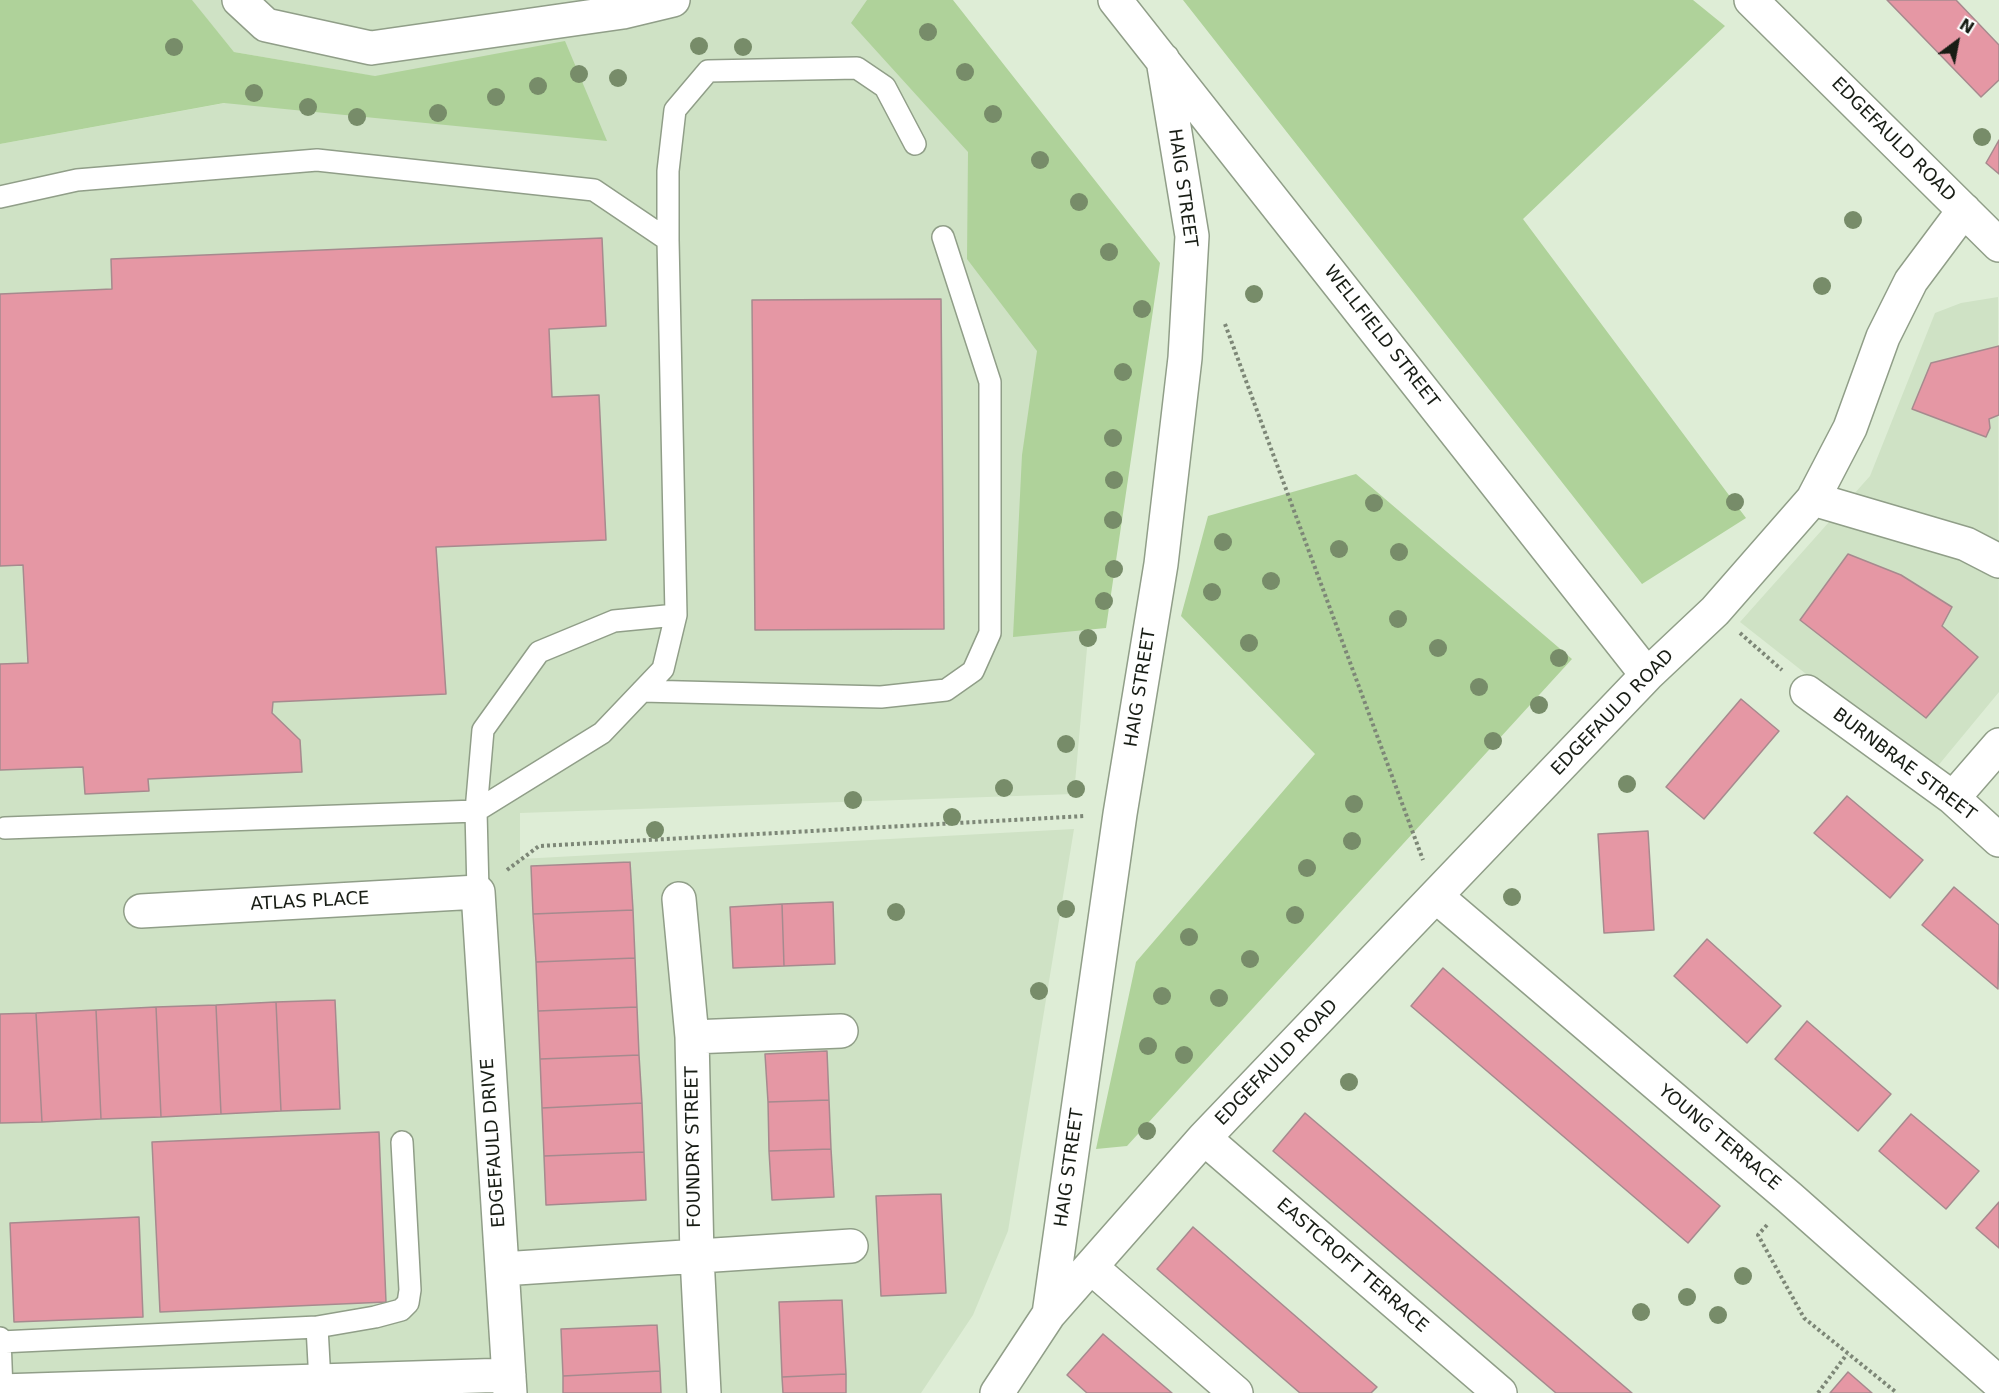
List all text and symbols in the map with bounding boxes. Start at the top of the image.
north arrow [1927,12,1987,72]
text: N [1956,15,1978,38]
street label: EDGEFAULD ROAD [1826,73,1960,207]
street label: HAIG STREET [1163,127,1201,249]
street label: WELLFIELD STREET [1319,262,1443,412]
street label: HAIG STREET [1121,627,1161,749]
street label: EDGEFAULD ROAD [1547,645,1679,781]
street label: BURNBRAE STREET [1828,704,1980,826]
street label: ATLAS PLACE [250,888,370,916]
street label: EDGEFAULD ROAD [1211,995,1343,1131]
street label: EDGEFAULD DRIVE [477,1058,511,1228]
street label: FOUNDRY STREET [682,1066,706,1228]
street label: YOUNG TERRACE [1653,1081,1785,1195]
street label: HAIG STREET [1051,1107,1089,1229]
street label: EASTCROFT TERRACE [1272,1194,1432,1338]

